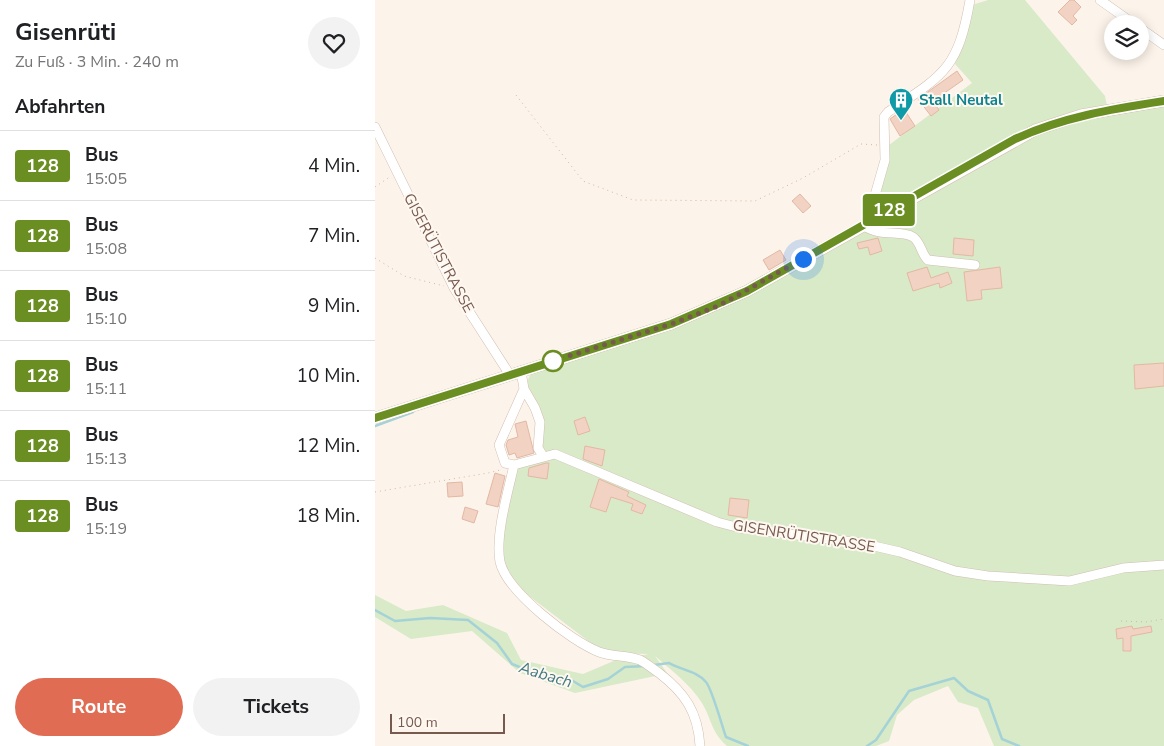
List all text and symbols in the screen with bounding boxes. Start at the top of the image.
map controls [1104,15,1149,60]
button: layers [1104,15,1149,60]
text: Gisenrüti [15,16,116,48]
button: heart [308,17,360,69]
text: Zu Fuß · 3 Min. · 240 m [15,51,179,73]
building icon: Stall Neutal [888,87,914,121]
place label: Stall Neutal [919,90,1003,110]
text: Abfahrten [15,94,105,120]
text: Bus [85,142,118,168]
text: 4 Min. [308,153,360,179]
text: 128 [26,154,59,178]
text: 15:05 [85,168,127,190]
street label: GISERÜTISTRASSE [399,190,479,316]
line badge: 128 [860,194,918,226]
text: 128 [873,198,905,222]
text: Bus [85,212,118,238]
text: 7 Min. [308,223,360,249]
text: 128 [26,224,59,248]
text: 15:08 [85,238,127,260]
your location [791,247,816,272]
text: Bus [85,282,118,308]
text: 9 Min. [308,293,360,319]
text: 128 [26,294,59,318]
text: 15:10 [85,308,127,330]
unlabelled marker [542,350,564,372]
text: Bus [85,352,118,378]
text: 10 Min. [297,363,360,389]
text: 128 [26,364,59,388]
text: 15:11 [85,378,127,400]
text: Bus [85,422,118,448]
text: 12 Min. [297,433,360,459]
text: 128 [26,434,59,458]
text: 15:13 [85,448,127,470]
text: Bus [85,492,118,518]
text: 18 Min. [297,503,360,529]
text: 128 [26,504,59,528]
street label: GISENRÜTISTRASSE [732,515,876,557]
text: 15:19 [85,518,127,540]
water label: Aabach [515,656,575,693]
button: Route [15,678,183,736]
button: Tickets [193,678,360,736]
scale bar [390,711,505,734]
text: 100 m [397,713,438,732]

